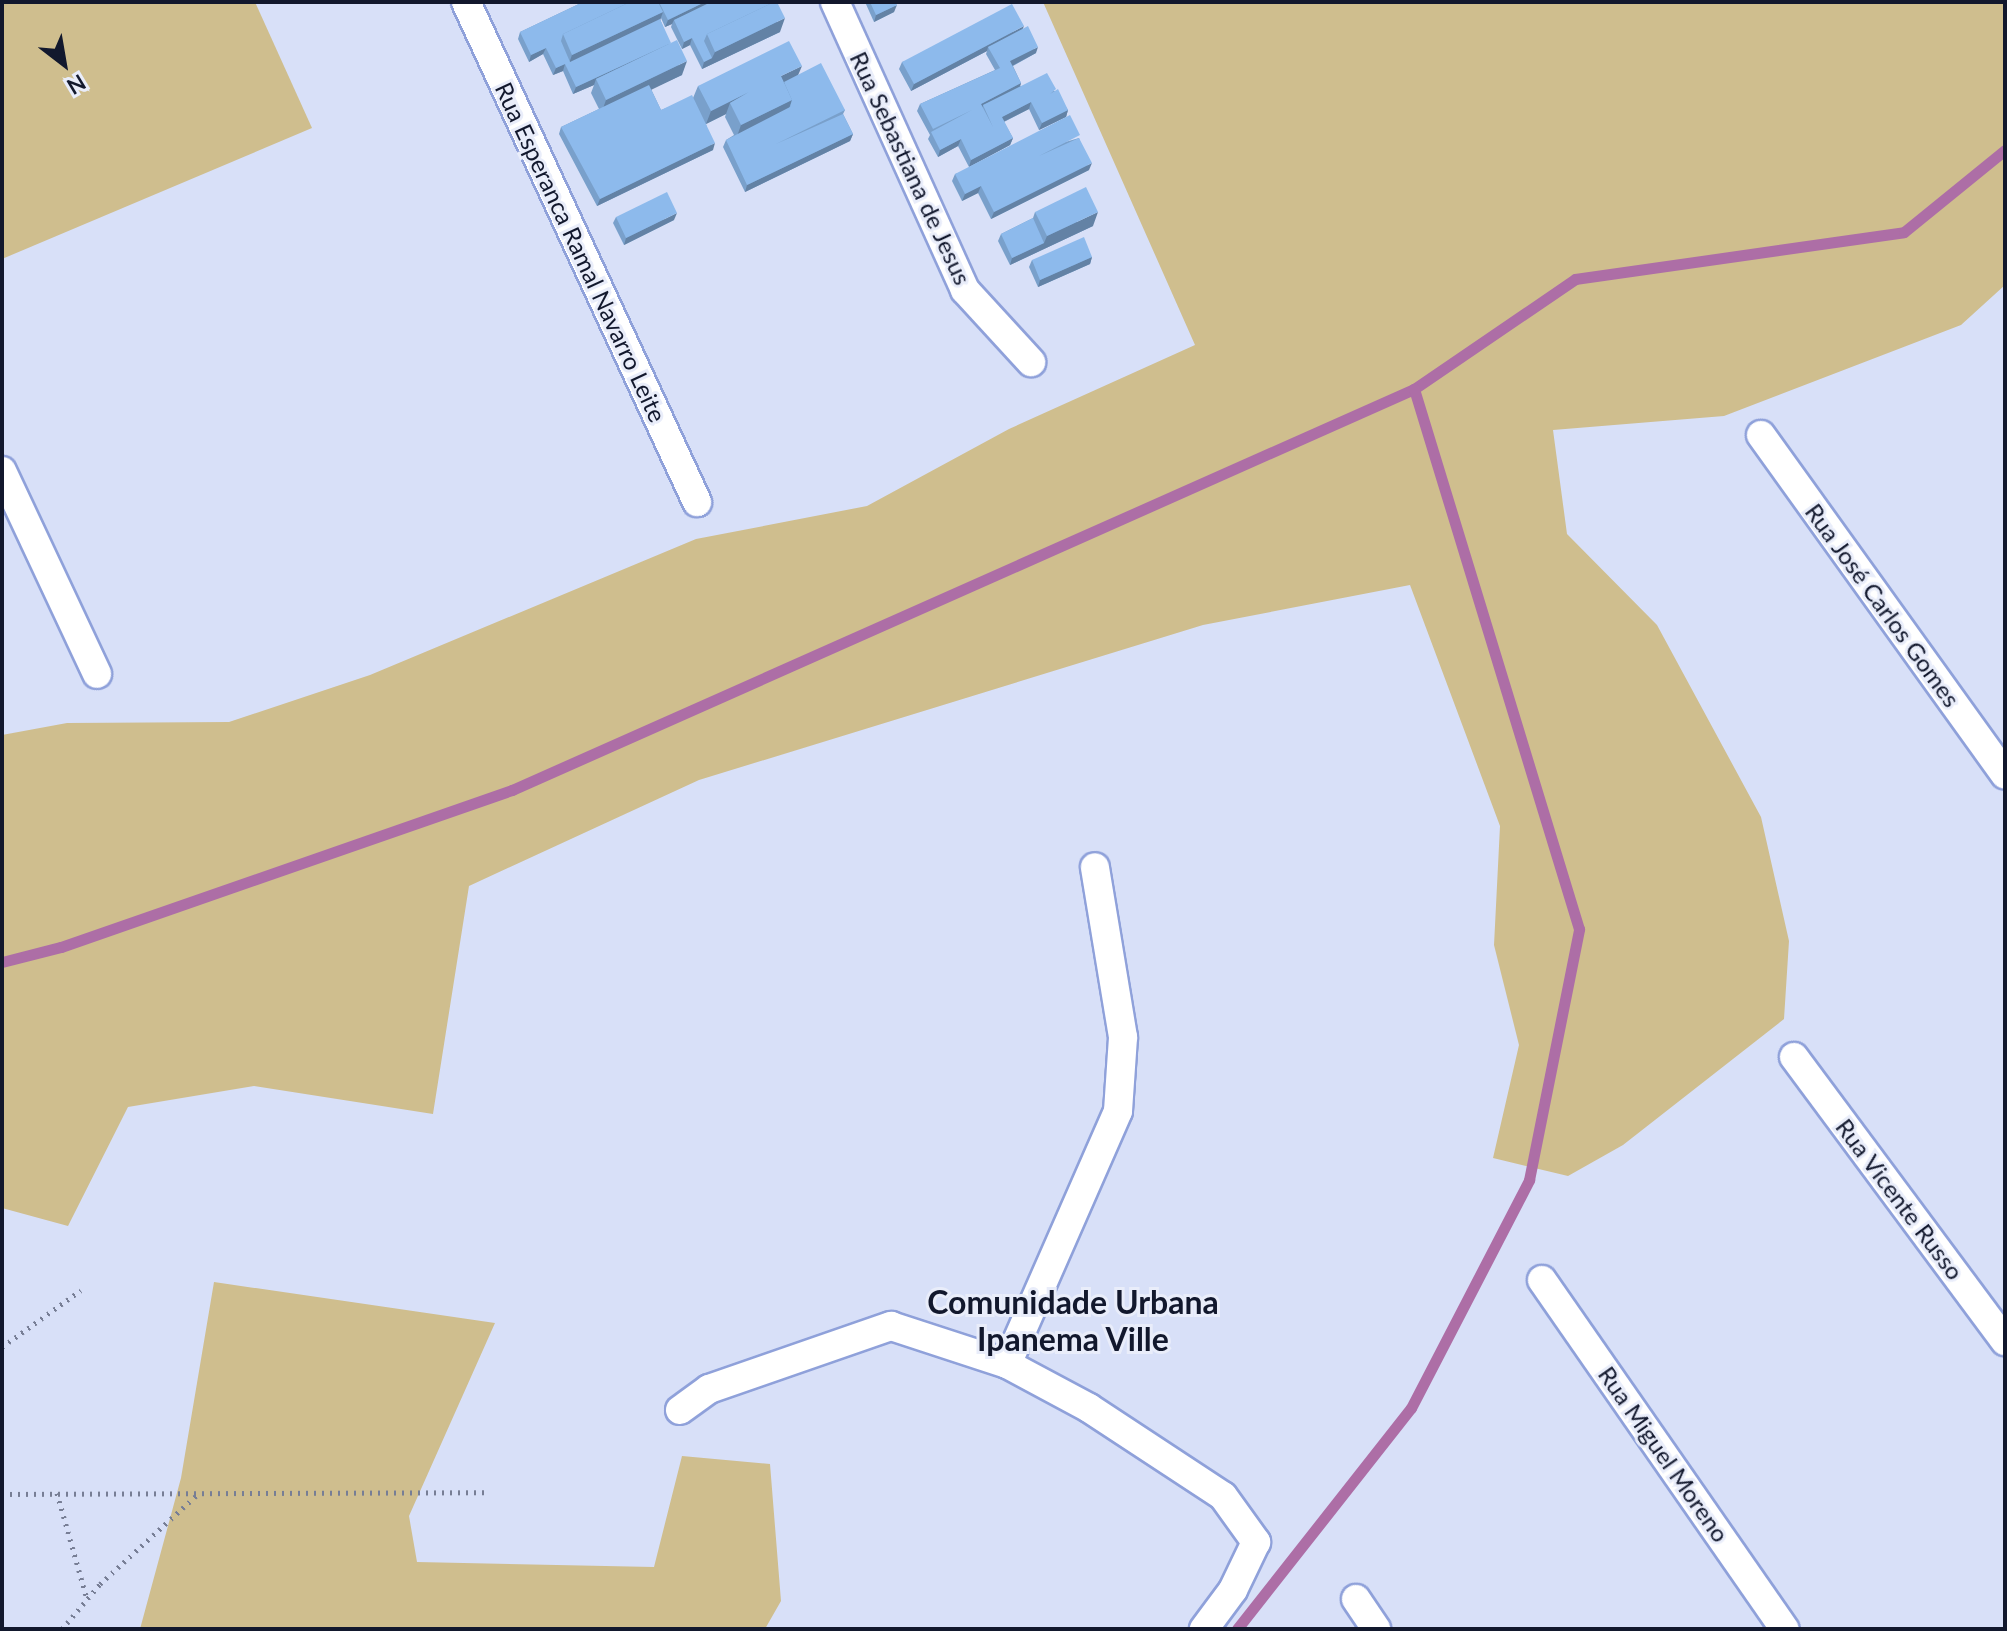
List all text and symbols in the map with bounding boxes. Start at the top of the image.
north arrow [24,24,104,104]
street label: Rua Sebastiana de Jesus [844,47,978,289]
text: N [62,69,91,101]
street label: Rua Esperanca Ramal Navarro Leite [489,78,673,426]
street label: Rua José Carlos Gomes [1799,498,1967,712]
street label: Rua Vicente Russo [1830,1113,1970,1285]
district label: Comunidade Urbana Ipanema Ville [927,1284,1219,1359]
street label: Rua Miguel Moreno [1593,1361,1735,1547]

